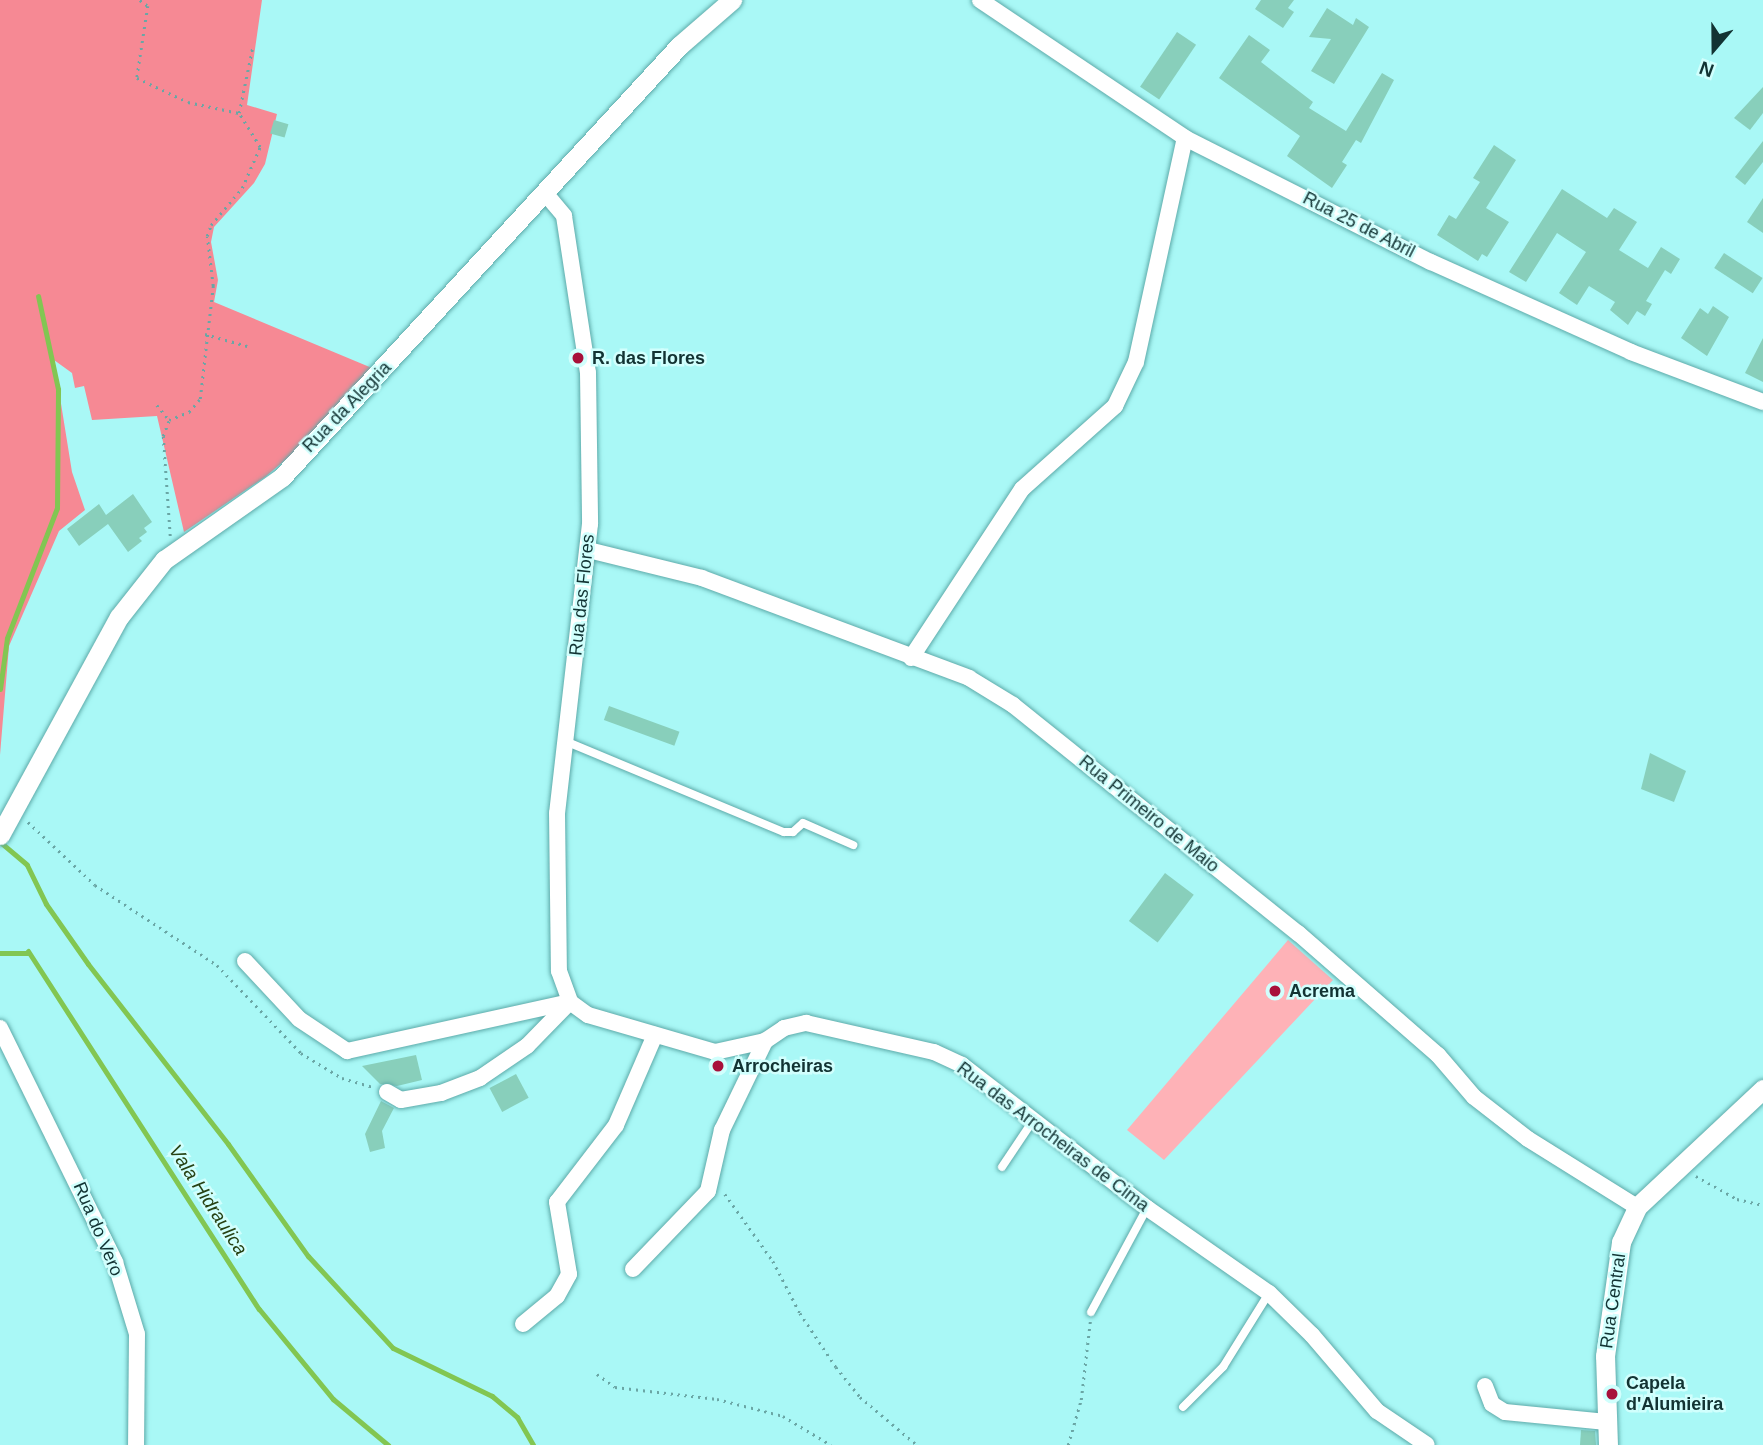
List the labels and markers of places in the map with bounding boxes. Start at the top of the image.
place label: R. das Flores [592,347,705,369]
marker: R. das Flores [570,350,586,366]
place label: Acrema [1289,980,1355,1002]
marker: Acrema [1267,983,1283,999]
place label: Arrocheiras [732,1055,833,1077]
marker: Arrocheiras [710,1058,726,1074]
place label: Capela d'Alumieira [1626,1373,1723,1416]
marker: Capela d'Alumieira [1604,1386,1620,1402]

